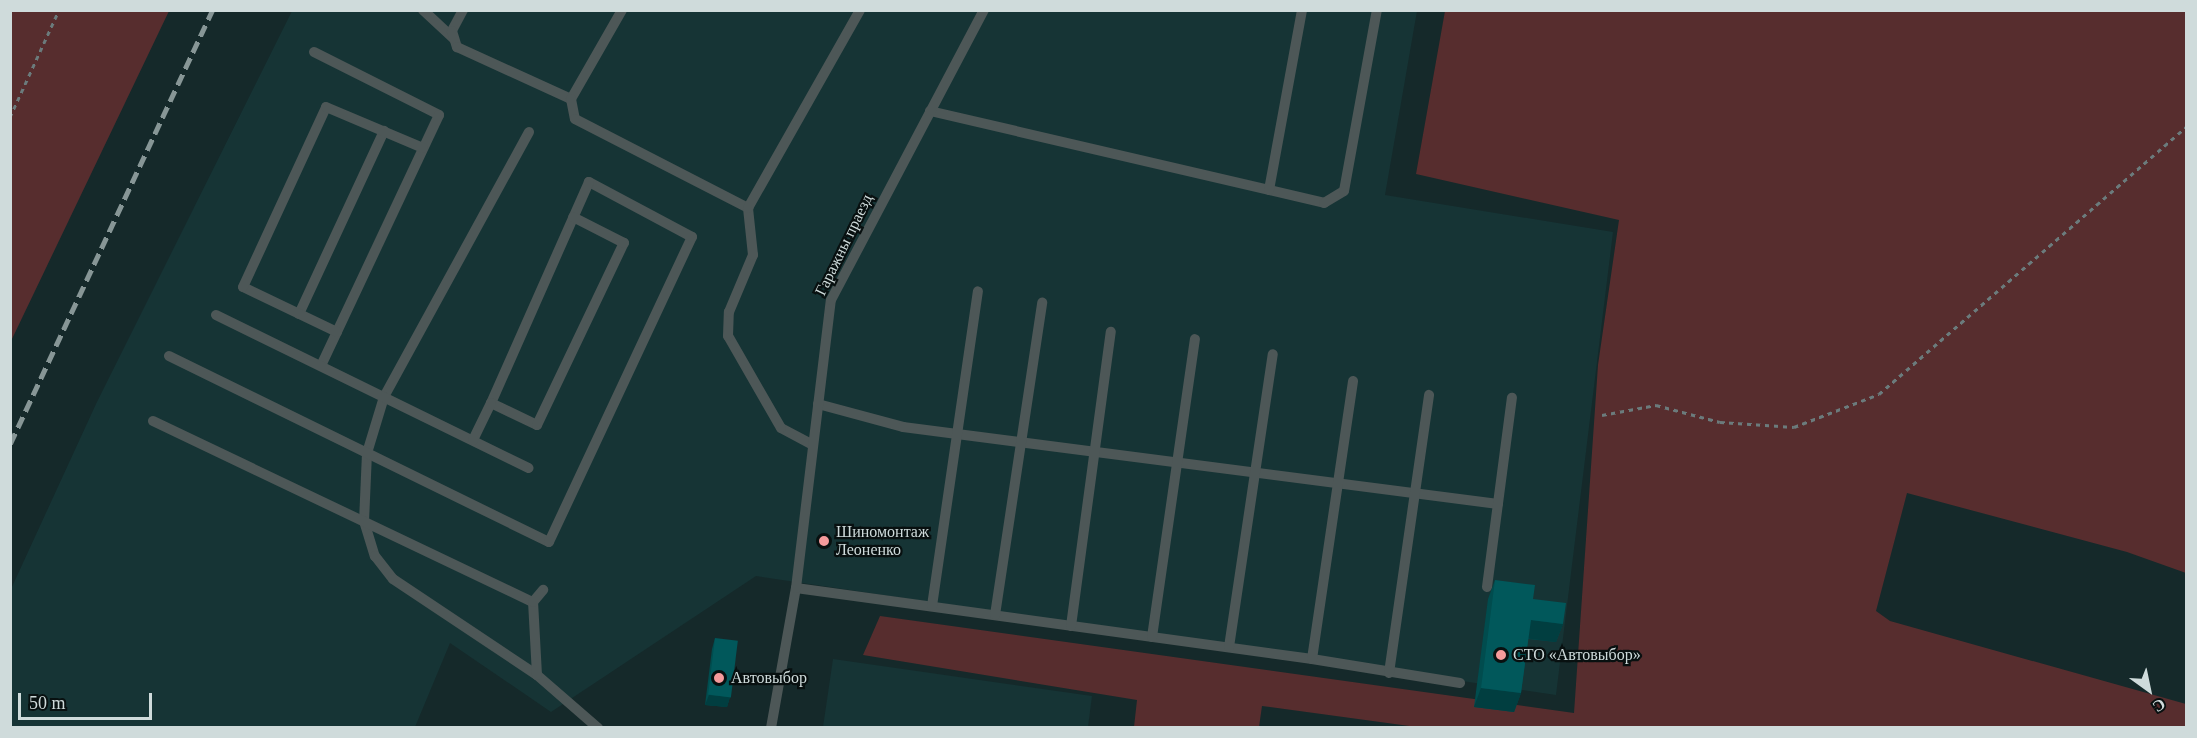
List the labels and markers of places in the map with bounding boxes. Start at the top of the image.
place label: Шиномонтаж Леоненко [836,522,929,560]
marker: Шиномонтаж Леоненко [817,534,831,548]
place label: СТО «Автовыбор» [1513,645,1641,665]
marker: СТО «Автовыбор» [1494,648,1508,662]
place label: Автовыбор [731,668,807,688]
marker: Автовыбор [712,671,726,685]

